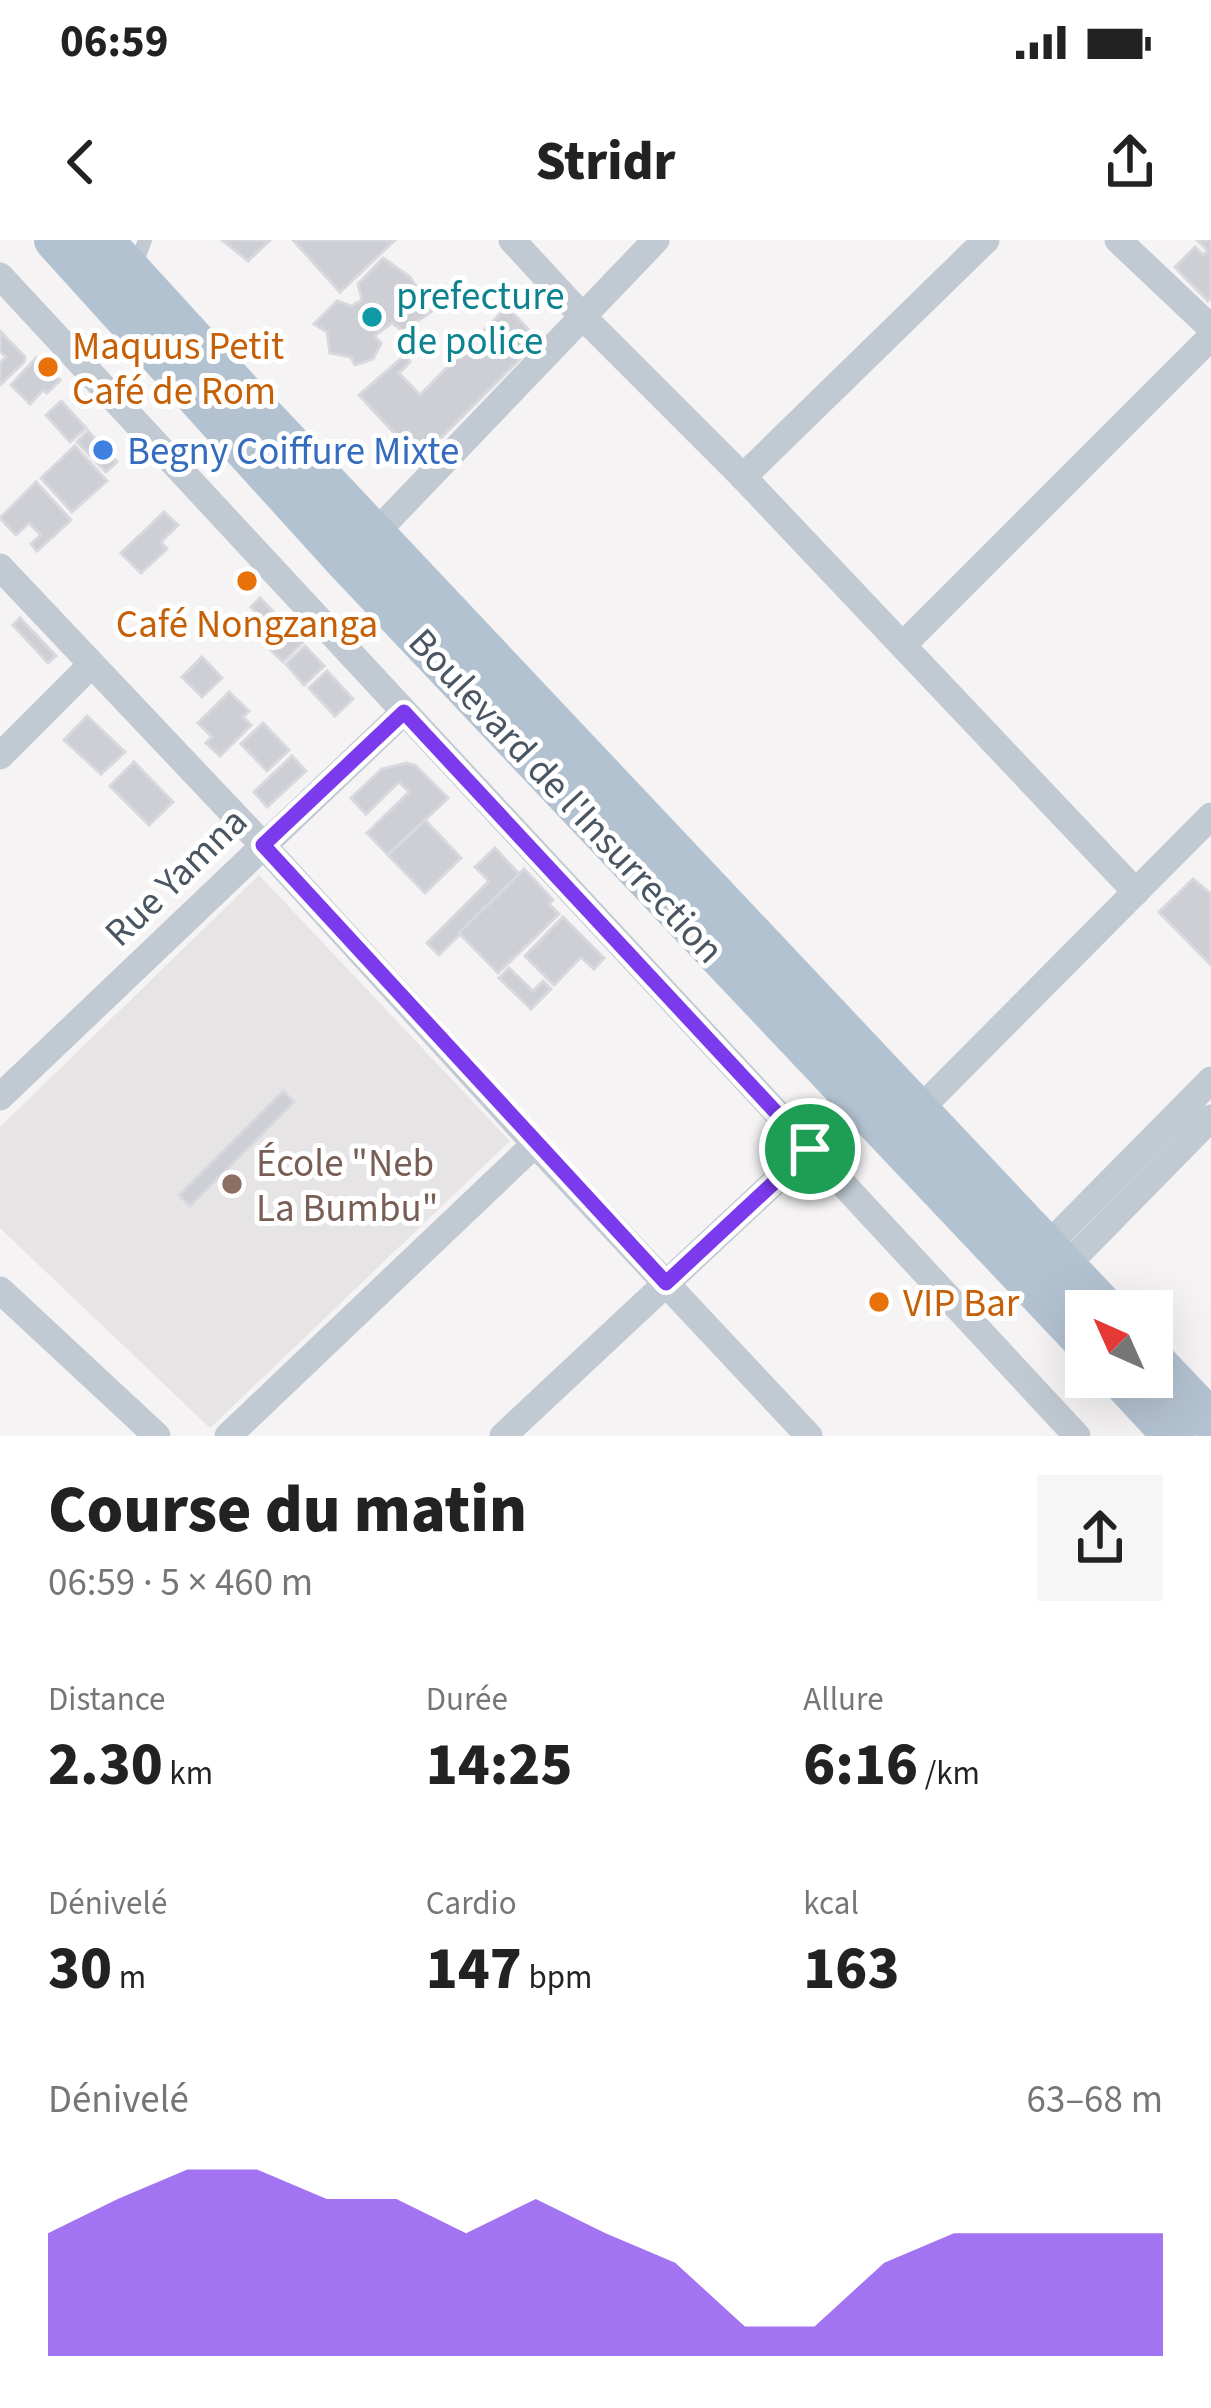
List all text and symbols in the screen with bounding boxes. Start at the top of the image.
text: 06:59 [60,10,169,74]
text: Stridr [535,124,676,201]
icon: back [48,129,114,195]
icon: share [1097,129,1163,195]
place label: prefecture de police [396,269,565,370]
marker: prefecture de police [359,304,385,330]
place label: Maquus Petit Café de Rom [72,319,284,420]
marker: Maquus Petit Café de Rom [35,354,61,380]
place label: Begny Coiffure Mixte [127,424,459,480]
marker: Begny Coiffure Mixte [90,437,116,463]
marker: Café Nongzanga [234,568,260,594]
place label: Café Nongzanga [116,597,378,653]
street label: Boulevard de l'Insurrection [395,616,736,977]
street label: Rue Yamna [92,795,260,960]
pin [759,1098,861,1200]
icon: arrive [777,1116,843,1182]
place label: École "Neb La Bumbu" [256,1136,438,1237]
marker: École "Neb La Bumbu" [219,1171,245,1197]
place label: VIP Bar [903,1276,1020,1332]
marker: VIP Bar [866,1289,892,1315]
north arrow [1065,1290,1173,1398]
map controls [1065,1290,1173,1398]
text: Course du matin [48,1463,527,1557]
button: share [1037,1475,1163,1601]
text: 06:59 · 5 × 460 m [48,1555,313,1611]
text: Distance [48,1676,165,1723]
text: Durée [426,1676,508,1723]
text: Allure [803,1676,884,1723]
text: 2.30 [48,1723,163,1808]
text: 14:25 [426,1723,572,1808]
text: 6:16 [803,1723,918,1808]
text: km [163,1750,213,1797]
text: /km [918,1750,980,1797]
text: Dénivelé [48,1880,167,1927]
text: Cardio [426,1880,517,1927]
text: kcal [803,1880,859,1927]
text: 30 [48,1927,112,2012]
text: 147 [426,1927,522,2012]
text: 163 [803,1927,899,2012]
text: m [112,1954,146,2001]
text: bpm [522,1954,592,2001]
text: Dénivelé [48,2072,189,2128]
text: 63–68 m [1027,2072,1163,2128]

